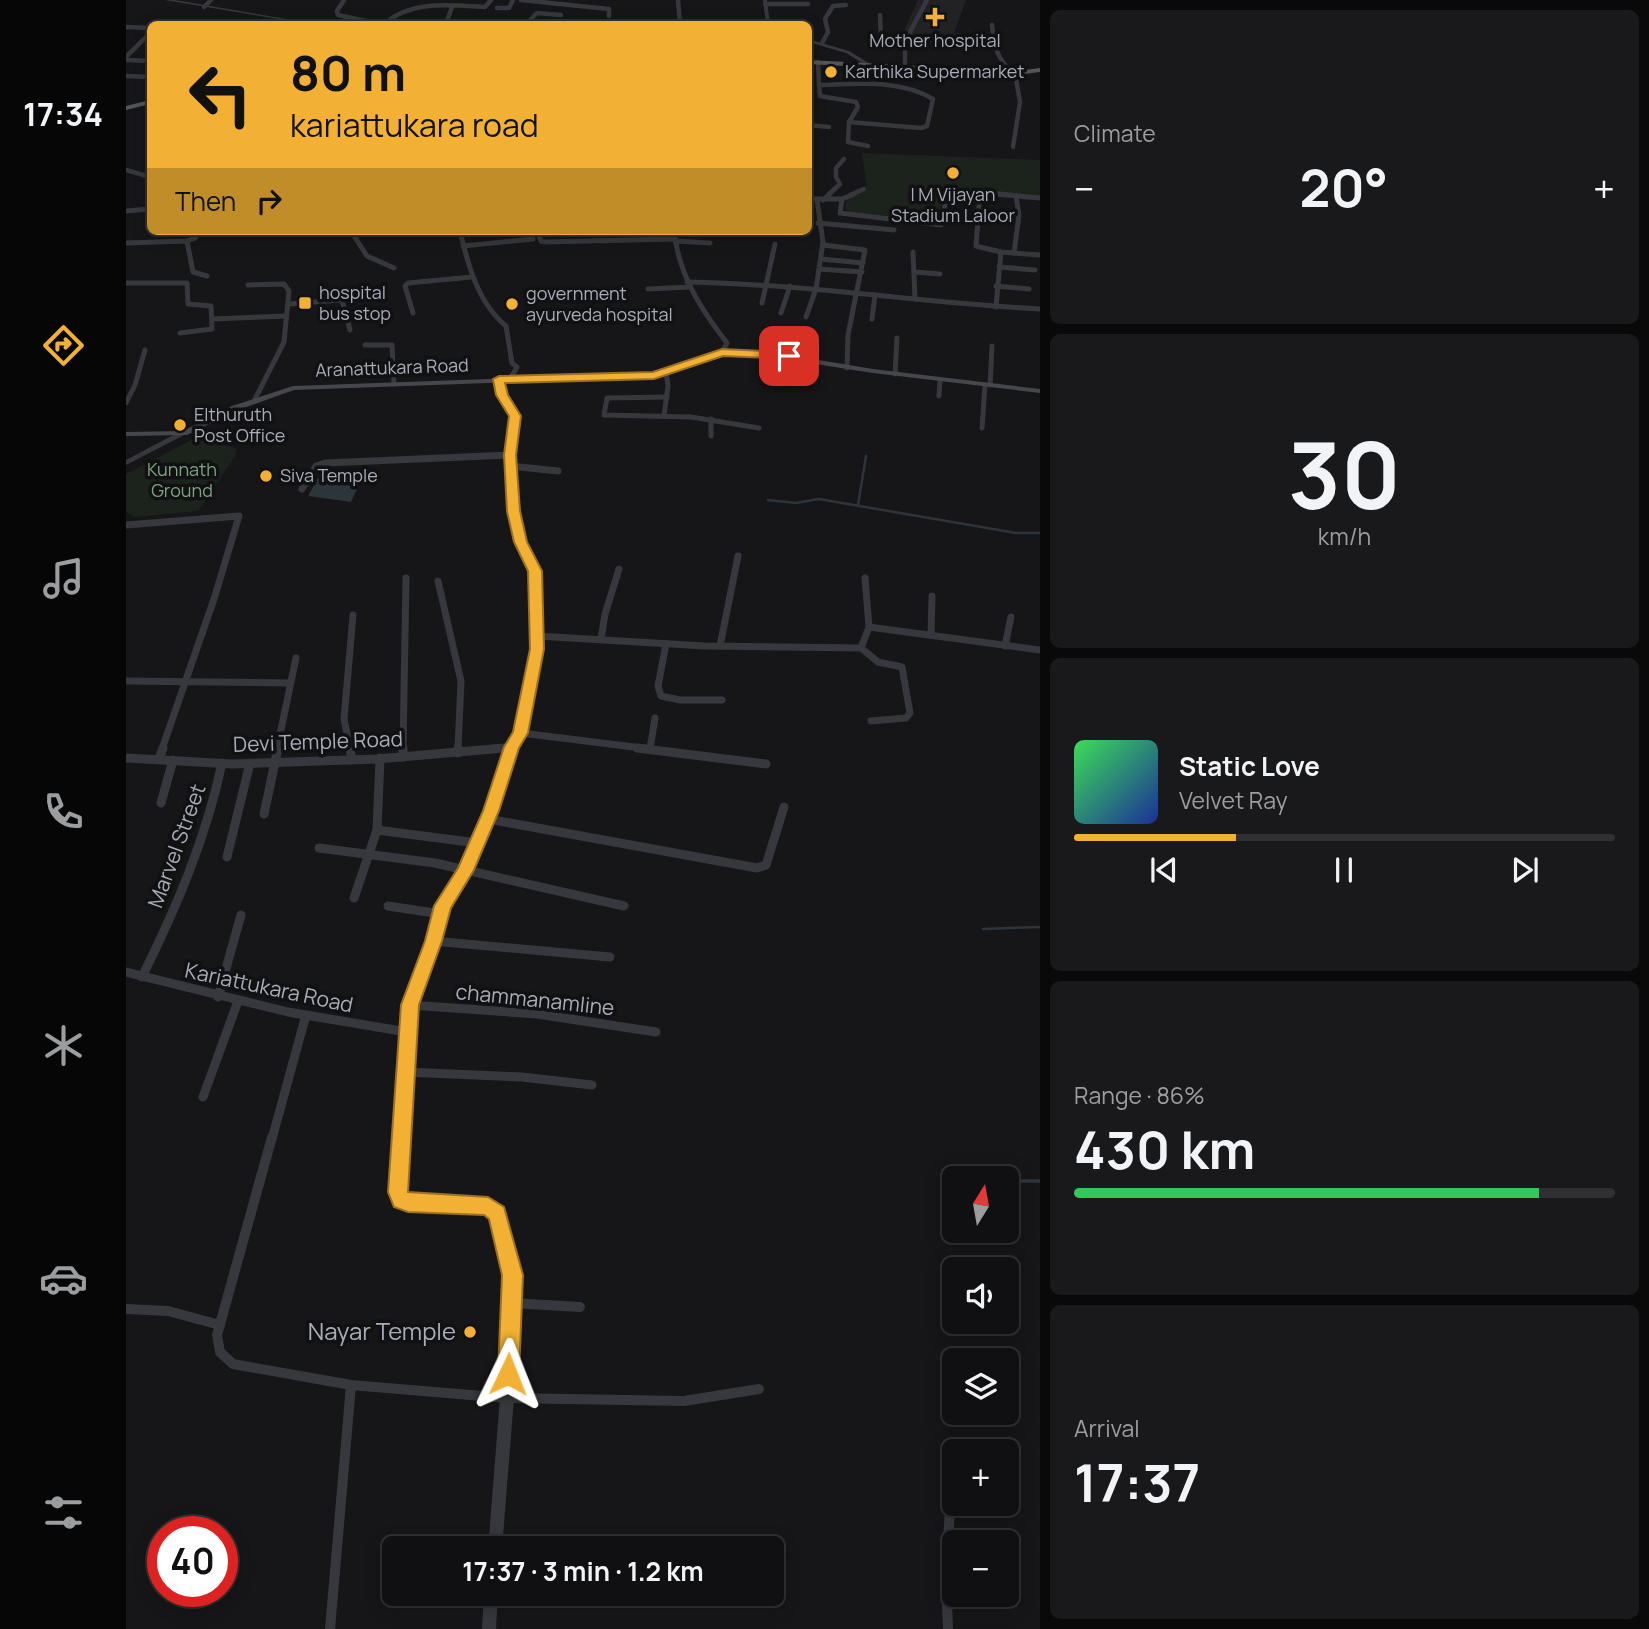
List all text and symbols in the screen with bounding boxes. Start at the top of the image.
marker: Mother hospital [925,7,945,27]
place label: Mother hospital [869,28,1001,52]
text: 80 m [290,39,406,106]
icon: left [175,49,266,140]
place label: Karthika Supermarket [845,59,1025,83]
marker: Karthika Supermarket [823,64,839,80]
text: 17:34 [23,92,103,136]
text: kariattukara road [290,103,539,147]
text: Climate [1074,117,1156,149]
text: 20° [1300,152,1388,223]
text: − [1074,162,1095,214]
text: + [1593,162,1615,214]
marker: I M Vijayan Stadium Laloor [945,165,961,181]
icon: right [250,182,288,220]
place label: I M Vijayan Stadium Laloor [891,182,1015,227]
text: Then [175,183,236,219]
place label: hospital bus stop [319,280,391,325]
place label: government ayurveda hospital [526,281,673,326]
marker: hospital bus stop [297,295,313,311]
marker: government ayurveda hospital [504,296,520,312]
icon: directions [39,321,88,370]
pin [759,326,819,386]
icon: arrive [770,337,808,375]
street label: Aranattukara Road [315,352,469,382]
place label: Elthuruth Post Office [194,402,285,447]
text: 30 [1288,412,1401,536]
marker: Elthuruth Post Office [172,417,188,433]
park label: Kunnath Ground [147,457,217,502]
place label: Siva Temple [280,463,378,487]
marker: Siva Temple [258,468,274,484]
text: km/h [1318,520,1371,552]
icon: music [39,554,88,603]
street label: Devi Temple Road [233,724,403,758]
text: Static Love [1179,748,1320,784]
street label: Marvel Street [141,780,211,912]
text: Velvet Ray [1179,784,1288,816]
icon: phone [39,787,88,836]
icon: previous [1145,851,1183,889]
icon: pause [1325,851,1363,889]
icon: next [1506,851,1544,889]
street label: Kariattukara Road [183,956,356,1019]
street label: chammanamline [454,977,616,1021]
icon: climate [39,1021,88,1070]
text: Range · 86% [1074,1079,1205,1111]
text: 430 km [1074,1114,1255,1185]
north arrow [942,1166,1018,1242]
map controls [942,1166,1019,1607]
icon: car [39,1254,88,1303]
button: sound [942,1257,1019,1334]
place label: Nayar Temple [308,1314,456,1347]
marker: Nayar Temple [462,1324,478,1340]
position arrow [471,1337,545,1411]
button: layers [942,1348,1019,1425]
text: Arrival [1074,1412,1140,1444]
button: + [942,1439,1019,1516]
text: 17:37 [1074,1447,1200,1518]
icon: filters [39,1488,88,1537]
speed limit sign: 40 [147,1516,238,1607]
button: − [942,1530,1019,1607]
text: 17:37 · 3 min · 1.2 km [462,1553,704,1589]

